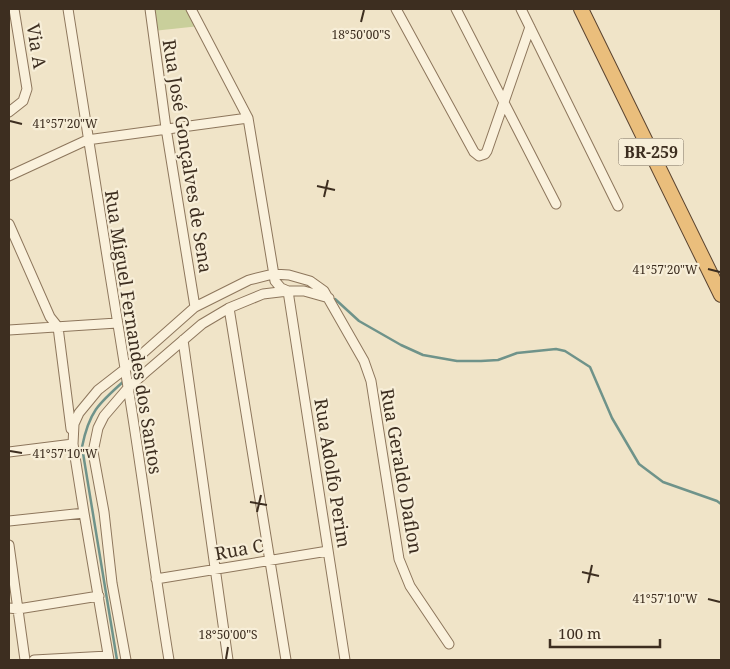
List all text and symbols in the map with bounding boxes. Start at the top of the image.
street label: Via A [22,22,52,71]
text: 18°50'00"S [331,26,391,43]
street label: Rua José Gonçalves de Sena [158,38,218,274]
text: 41°57'20"W [32,115,98,132]
road number: BR-259 [618,138,684,166]
street label: Rua Miguel Fernandes dos Santos [100,188,168,476]
text: 41°57'20"W [632,261,698,278]
street label: Rua Geraldo Daflon [376,386,428,556]
street label: Rua Adolfo Perim [309,397,357,549]
text: 41°57'10"W [32,445,98,462]
street label: Rua C [213,533,265,565]
text: 41°57'10"W [632,590,698,607]
scale bar [550,616,660,648]
text: 100 m [558,623,601,643]
text: 18°50'00"S [198,626,258,643]

